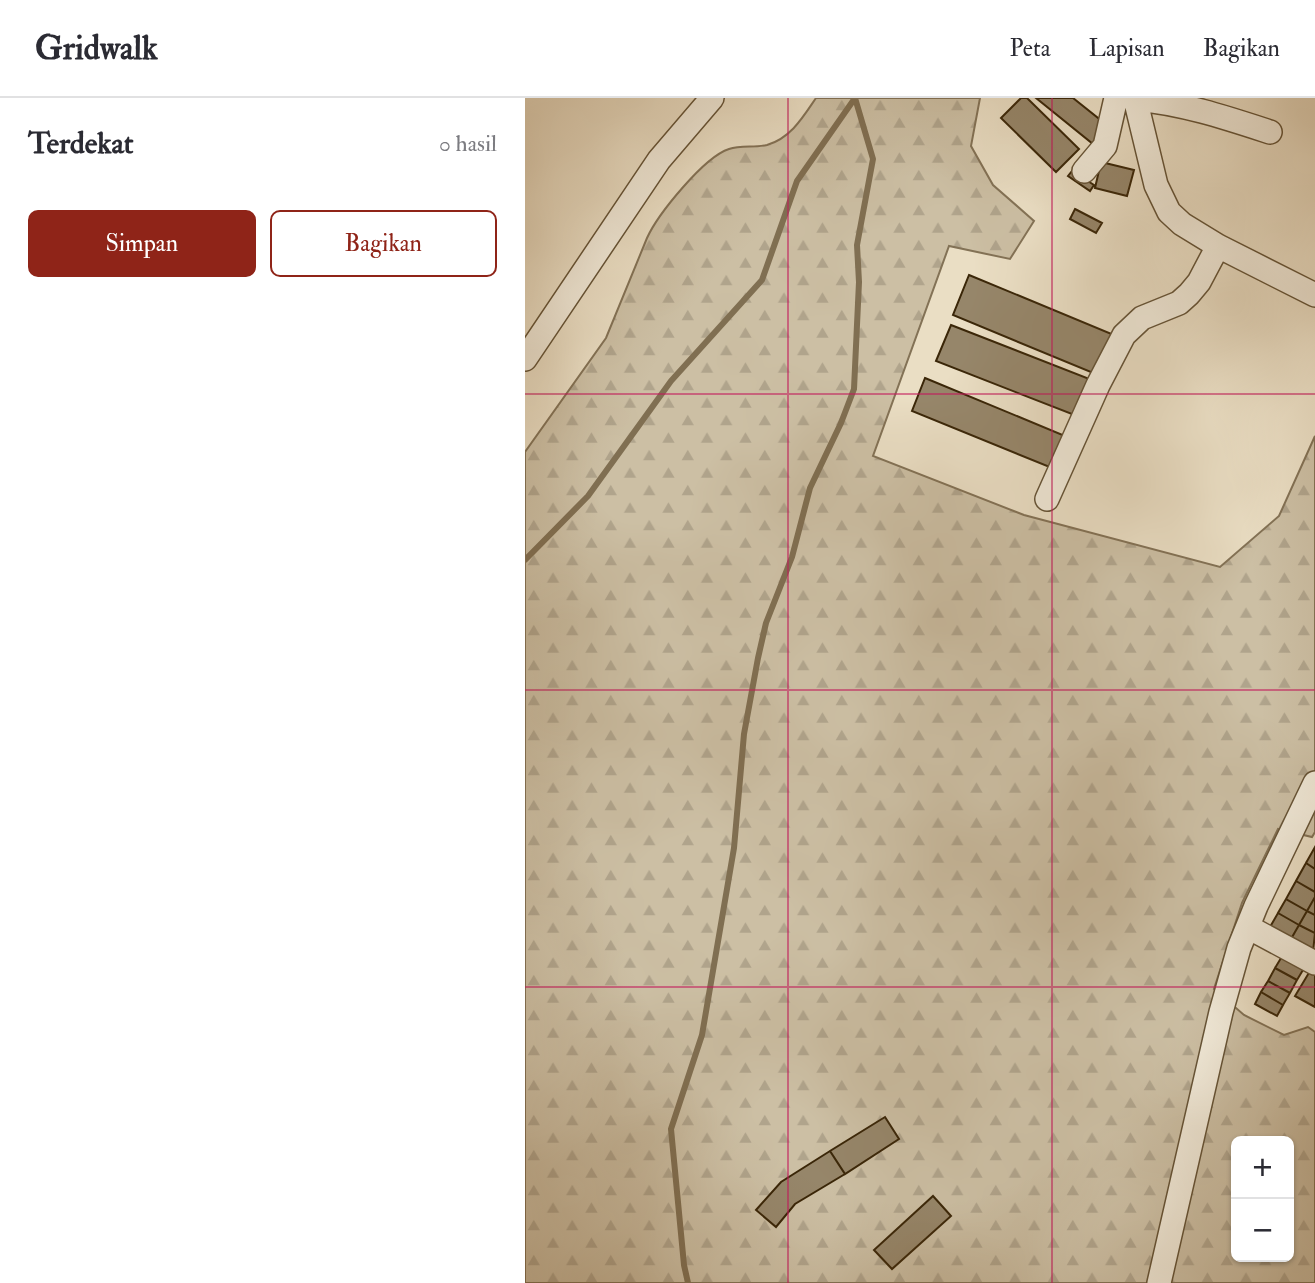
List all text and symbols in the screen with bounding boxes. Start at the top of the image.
text: Gridwalk [35,28,158,69]
text: Peta [1009,33,1051,64]
text: Lapisan [1089,33,1165,64]
text: Bagikan [1203,33,1280,64]
text: Terdekat [28,125,133,162]
text: 0 hasil [439,129,497,158]
button: Simpan [28,210,256,277]
button: Bagikan [270,210,497,277]
map controls [1231,1136,1294,1262]
button: + [1231,1136,1294,1199]
button: − [1231,1199,1294,1262]

